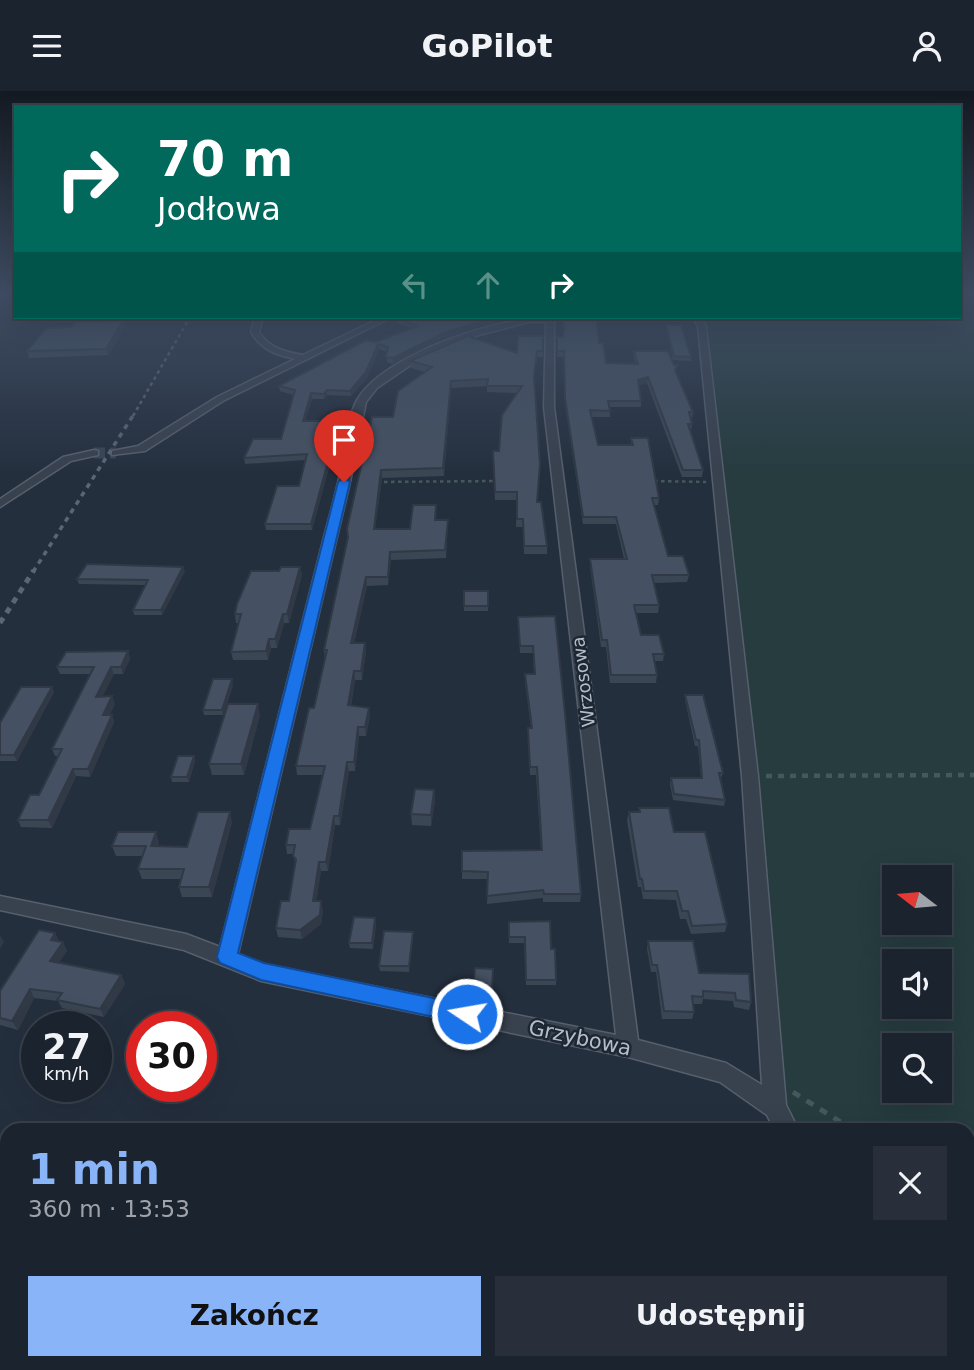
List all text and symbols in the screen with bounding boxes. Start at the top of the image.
icon: menu [28,27,66,65]
text: GoPilot [422,27,552,65]
icon: person [908,27,946,65]
text: 70 m [157,131,293,188]
icon: right [42,133,133,224]
text: Jodłowa [157,190,281,228]
icon: left [396,266,434,304]
icon: ahead [469,266,507,304]
icon: right [542,266,580,304]
pin [314,410,374,482]
icon: arrive [325,421,363,459]
street label: Wrzosowa [567,636,599,728]
north arrow [882,865,952,935]
map controls [882,865,952,1103]
button: sound [882,949,952,1019]
position arrow [430,977,504,1051]
speed limit sign: 30 [126,1011,217,1102]
street label: Grzybowa [526,1015,634,1061]
text: 27 [42,1027,91,1067]
button: search [882,1033,952,1103]
text: km/h [44,1063,89,1084]
text: 1 min [28,1145,160,1194]
button: close [873,1146,947,1220]
text: 360 m · 13:53 [28,1196,190,1222]
button: Zakończ [28,1276,481,1356]
button: Udostępnij [495,1276,947,1356]

